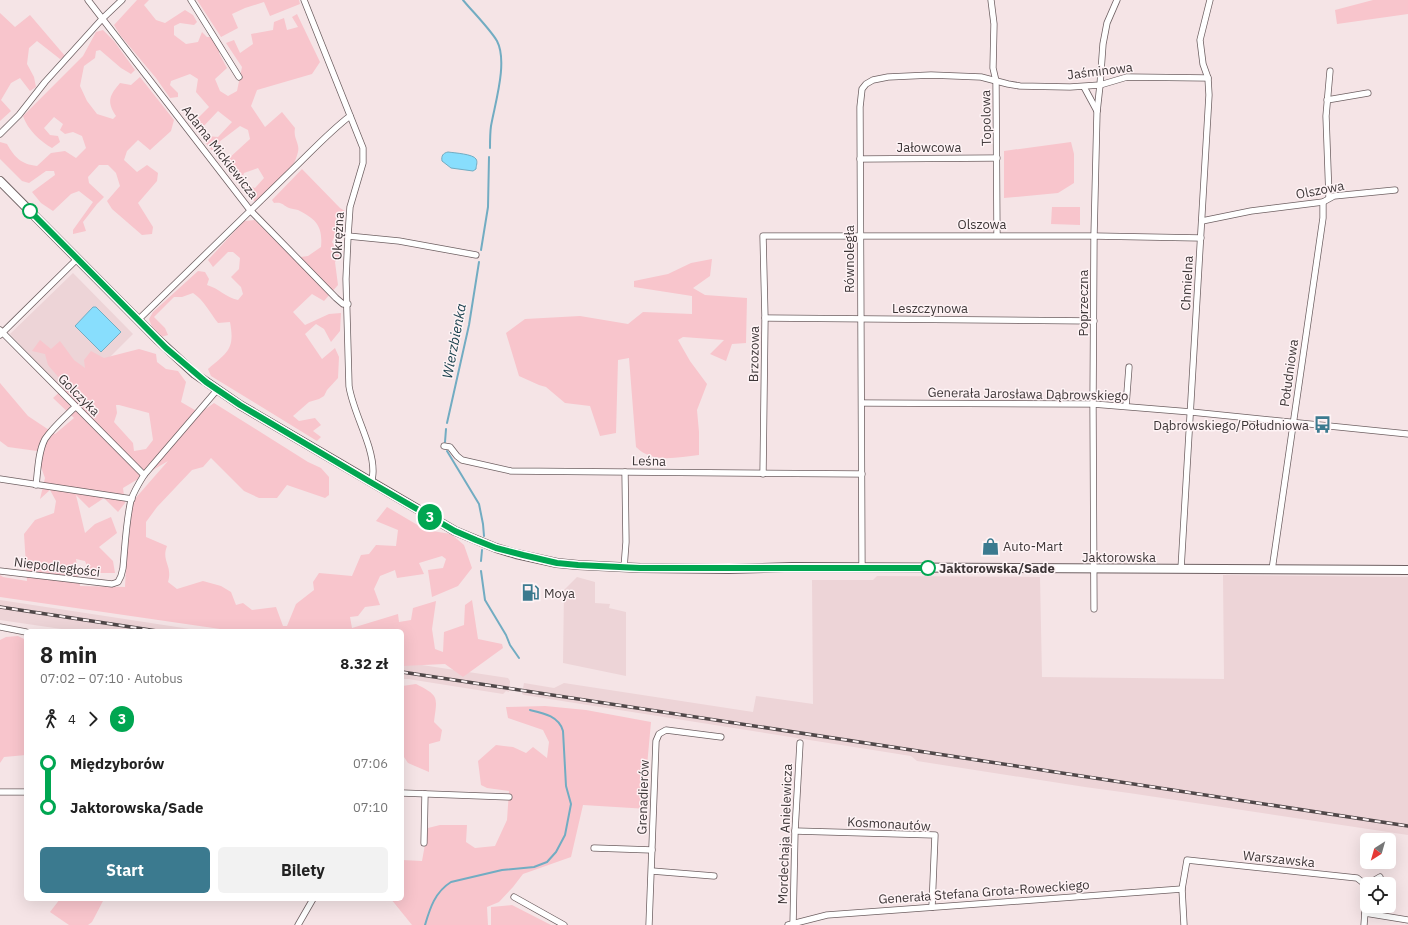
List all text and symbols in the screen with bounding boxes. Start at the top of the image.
street label: Jaśminowa [1066,59,1134,83]
street label: Topolowa [977,90,995,146]
street label: Adama Mickiewicza [178,102,262,202]
street label: Jałowcowa [897,139,961,156]
street label: Olszowa [1294,177,1346,203]
unlabelled marker [22,203,38,219]
street label: Okrężna [328,211,348,261]
street label: Olszowa [958,216,1006,233]
street label: Równoległa [841,225,858,293]
street label: Chmielna [1177,255,1197,311]
street label: Poprzeczna [1075,269,1092,337]
street label: Leszczynowa [892,300,968,317]
water label: Wierzbienka [438,302,470,380]
street label: Brzozowa [745,326,763,382]
street label: Południowa [1276,338,1302,408]
street label: Golczyka [54,370,104,420]
street label: Generała Jarosława Dąbrowskiego [927,384,1129,404]
bus stop icon: Dąbrowskiego/Południowa [1312,415,1332,435]
place label: Dąbrowskiego/Południowa [1153,417,1309,434]
street label: Leśna [632,452,666,470]
line badge: 3 [417,504,443,530]
text: 3 [426,508,434,526]
shop icon: Auto-Mart [980,536,1000,556]
place label: Auto-Mart [1003,538,1063,555]
street label: Jaktorowska [1082,549,1156,566]
street label: Niepodległości [13,553,101,581]
marker: Jaktorowska/Sade [920,560,936,576]
place label: Jaktorowska/Sade [939,560,1055,577]
fuel station icon: Moya [521,583,541,603]
place label: Moya [544,585,575,602]
text: 8 min [40,640,97,669]
text: 8.32 zł [340,654,388,673]
text: 07:02 – 07:10 · Autobus [40,670,183,687]
icon: walk [40,708,62,730]
icon: forward [82,708,104,730]
text: 3 [118,710,126,728]
text: 4 [68,711,76,728]
text: Międzyborów [70,754,164,773]
text: 07:06 [353,755,388,772]
street label: Grenadierów [633,759,653,835]
street label: Mordechaja Anielewicza [774,763,796,905]
text: Jaktorowska/Sade [70,798,204,817]
text: 07:10 [353,799,388,816]
street label: Kosmonautów [847,813,931,835]
north arrow [1360,833,1396,869]
map controls [1360,833,1396,913]
button: Start [40,847,210,893]
button: Bilety [218,847,388,893]
street label: Warszawska [1242,847,1316,871]
street label: Generała Stefana Grota-Roweckiego [878,876,1090,908]
button: locate [1360,877,1396,913]

